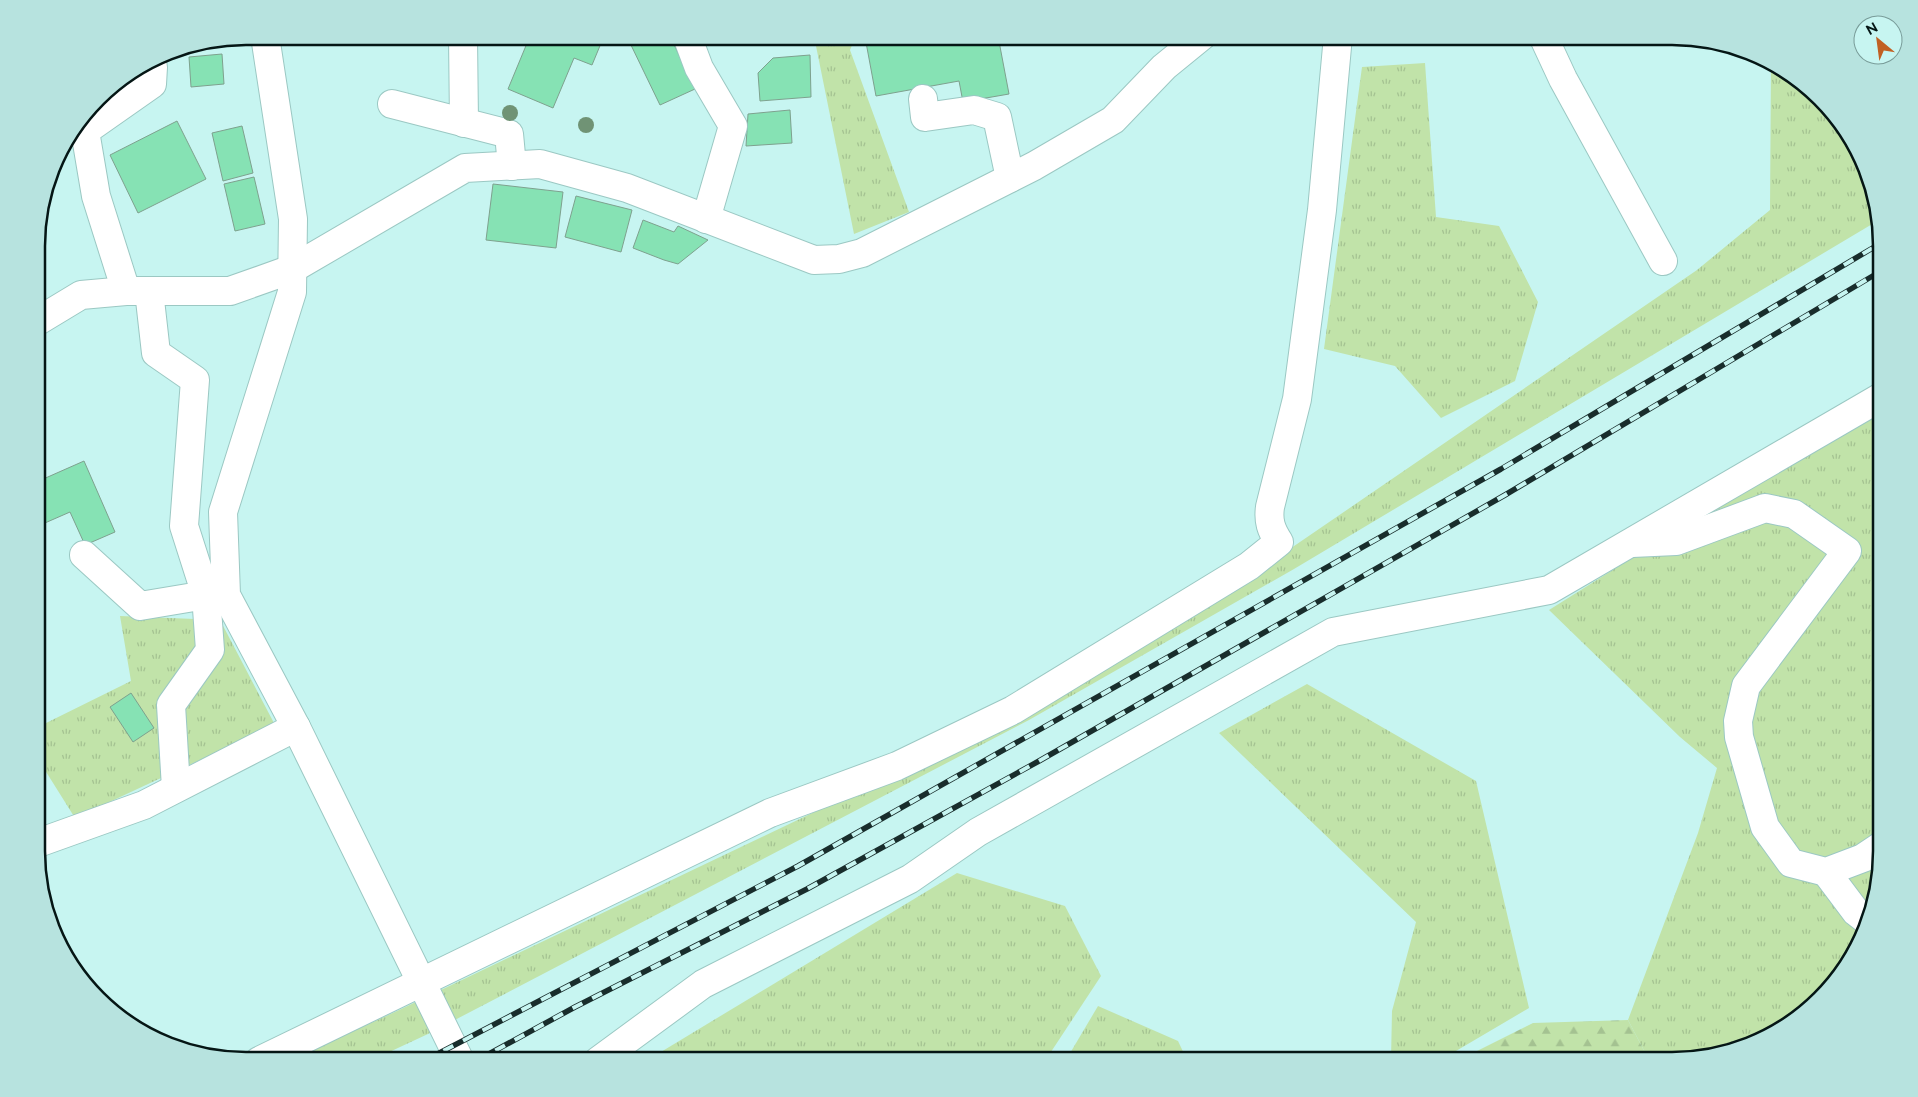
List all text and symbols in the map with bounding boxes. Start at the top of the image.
north arrow [1853,15,1903,65]
text: N [1863,19,1880,38]

